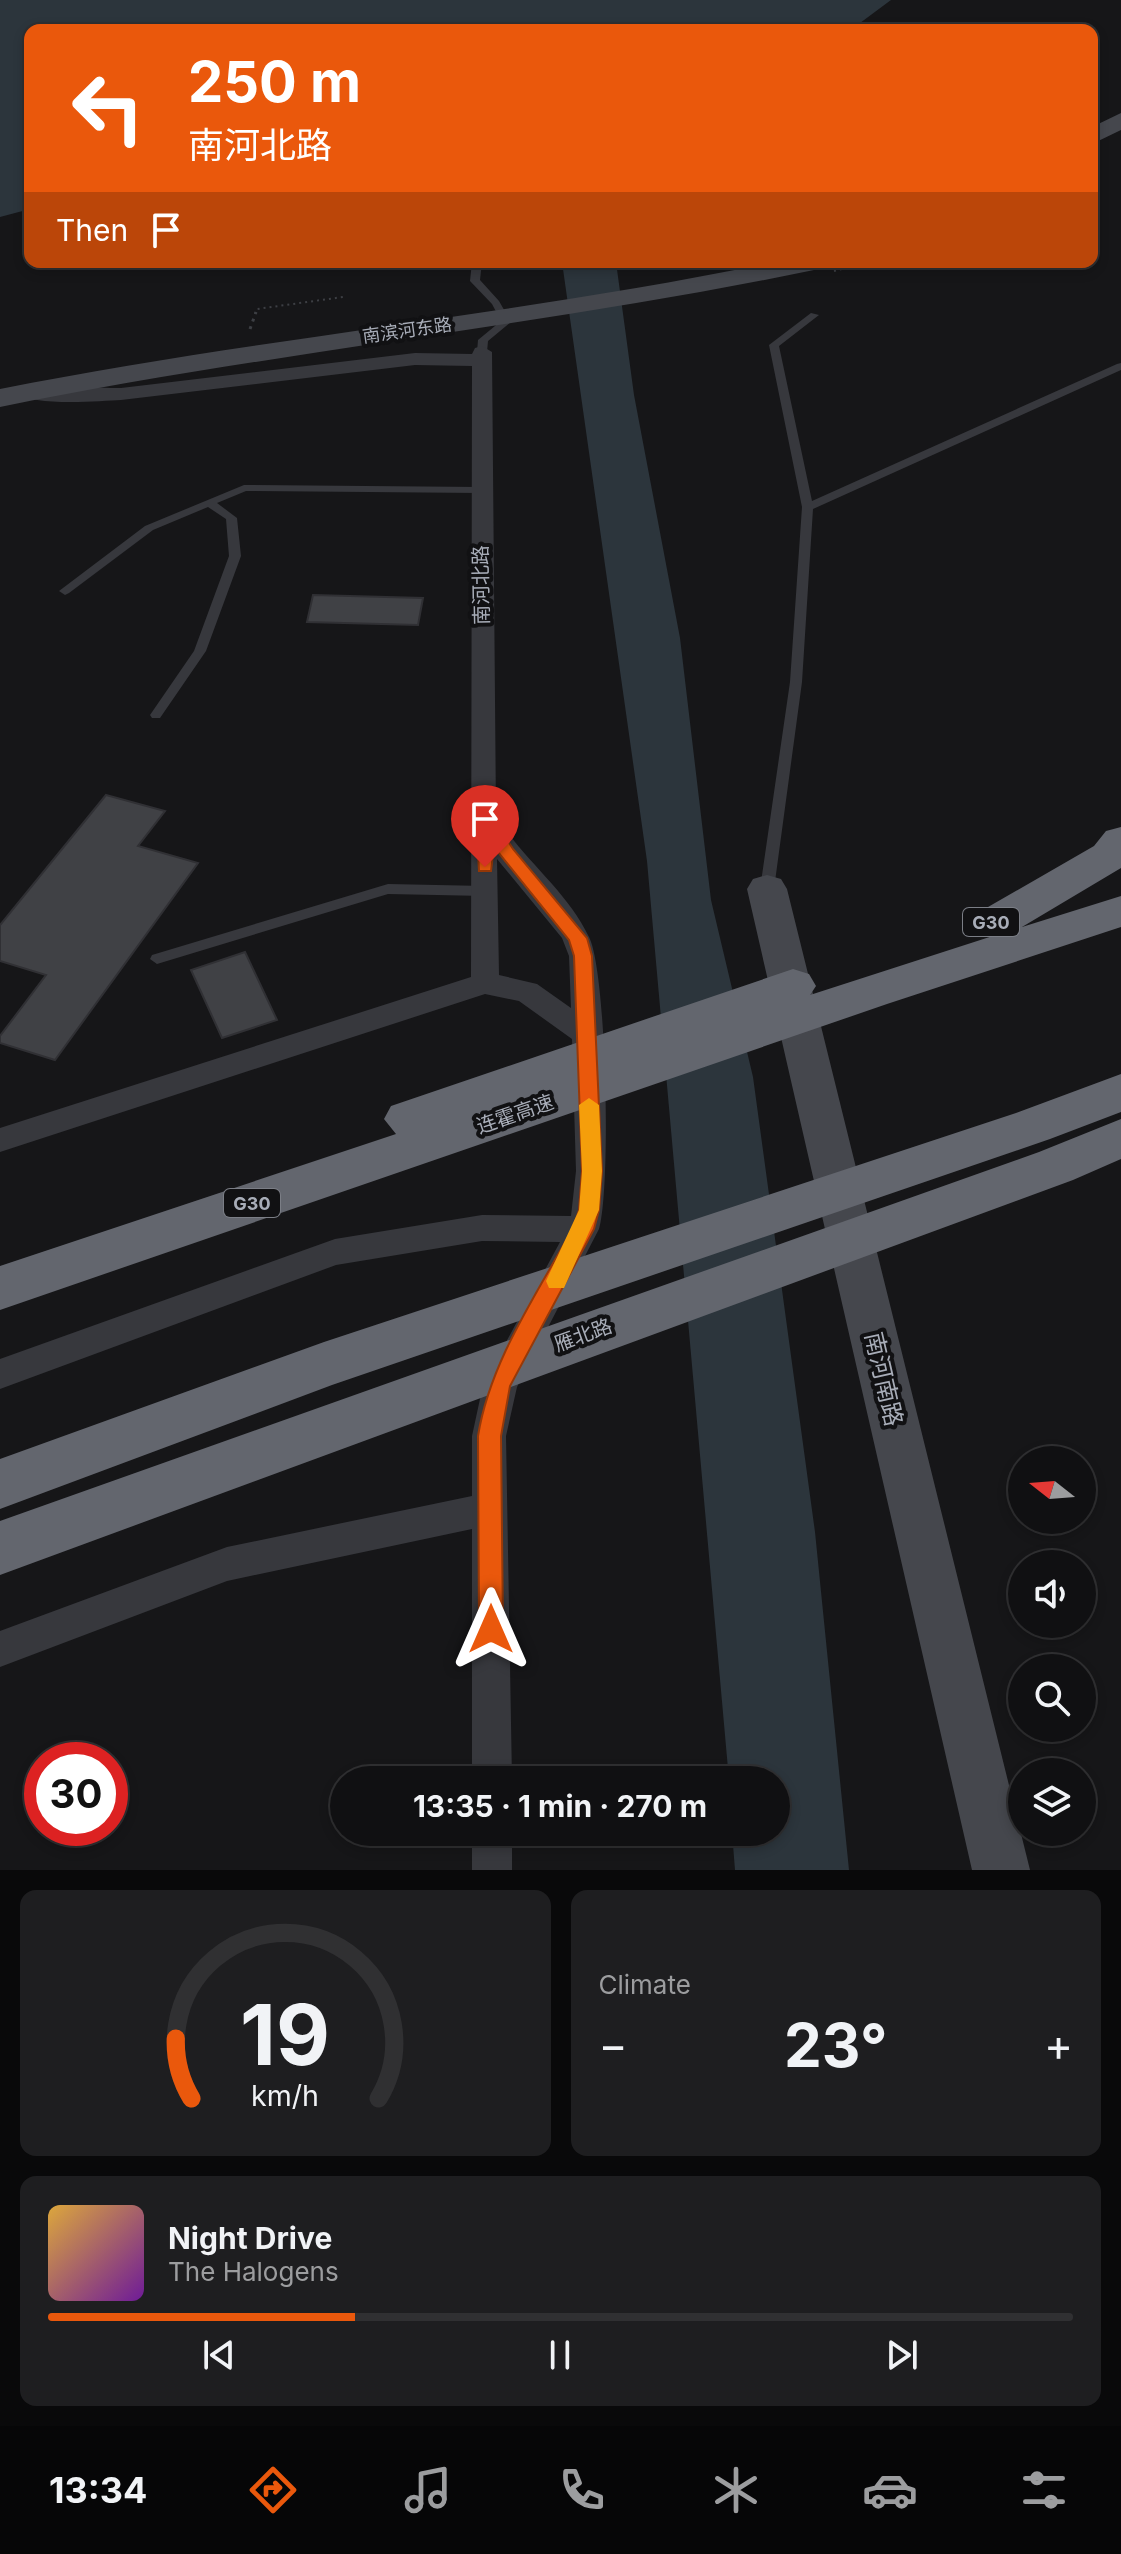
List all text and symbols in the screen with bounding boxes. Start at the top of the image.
text: 250 m [188,48,361,116]
icon: left [56,56,160,160]
text: 南河北路 [188,123,332,167]
icon: arrive [144,208,188,252]
text: Then [56,212,128,248]
street label: 南滨河东路 [361,313,453,347]
street label: 南河北路 [468,545,494,625]
pin [451,785,519,867]
icon: arrive [463,797,507,841]
road number: G30 [963,908,1019,936]
street label: 连霍高速 [473,1090,557,1138]
road number: G30 [224,1189,280,1217]
street label: 雁北路 [551,1313,615,1357]
street label: 南河南路 [859,1329,909,1429]
north arrow [1008,1446,1096,1534]
map controls [1008,1446,1096,1846]
button: sound [1008,1550,1096,1638]
position arrow [449,1587,533,1671]
button: search [1008,1654,1096,1742]
speed limit sign: 30 [24,1742,128,1846]
button: layers [1008,1758,1096,1846]
text: 13:35 · 1 min · 270 m [413,1788,707,1824]
text: Climate [599,1969,691,2000]
text: 19 [240,1984,330,2085]
text: 23° [784,2009,888,2081]
text: − [599,2018,628,2072]
text: + [1044,2018,1073,2072]
text: km/h [251,2078,319,2113]
text: Night Drive [168,2220,332,2256]
text: The Halogens [168,2256,339,2287]
icon: previous [197,2333,241,2377]
icon: pause [538,2333,582,2377]
icon: next [880,2333,924,2377]
icon: directions [245,2462,301,2518]
icon: music [400,2462,456,2518]
icon: phone [554,2462,610,2518]
icon: climate [708,2462,764,2518]
icon: car [862,2462,918,2518]
icon: filters [1016,2462,1072,2518]
text: 13:34 [49,2468,147,2512]

